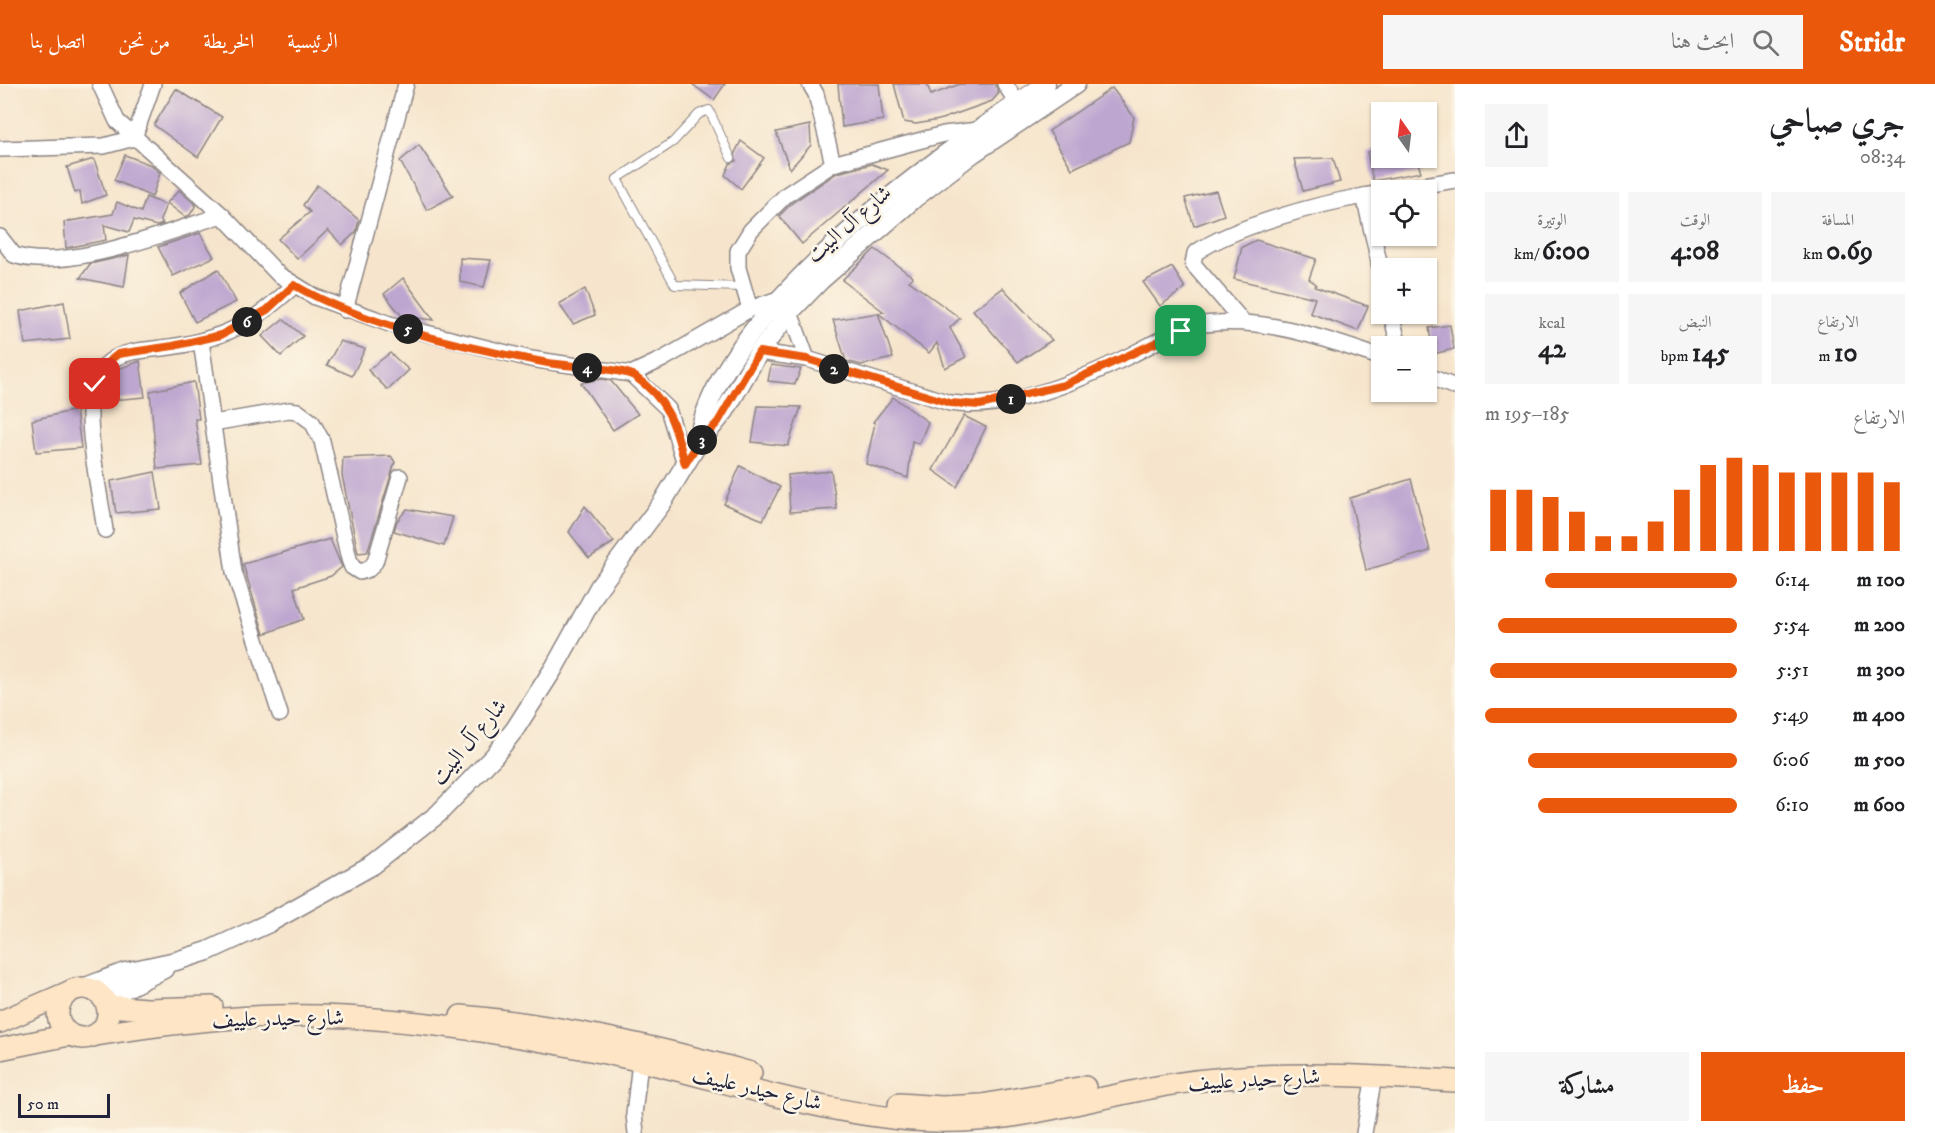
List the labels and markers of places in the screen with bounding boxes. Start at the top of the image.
pin [1155,305,1206,356]
pin: 6 [232,307,262,337]
pin: 5 [393,314,423,344]
pin: 4 [572,353,602,383]
pin: 2 [819,354,849,384]
pin [69,358,120,409]
pin: 1 [996,384,1026,414]
pin: 3 [687,425,717,455]

